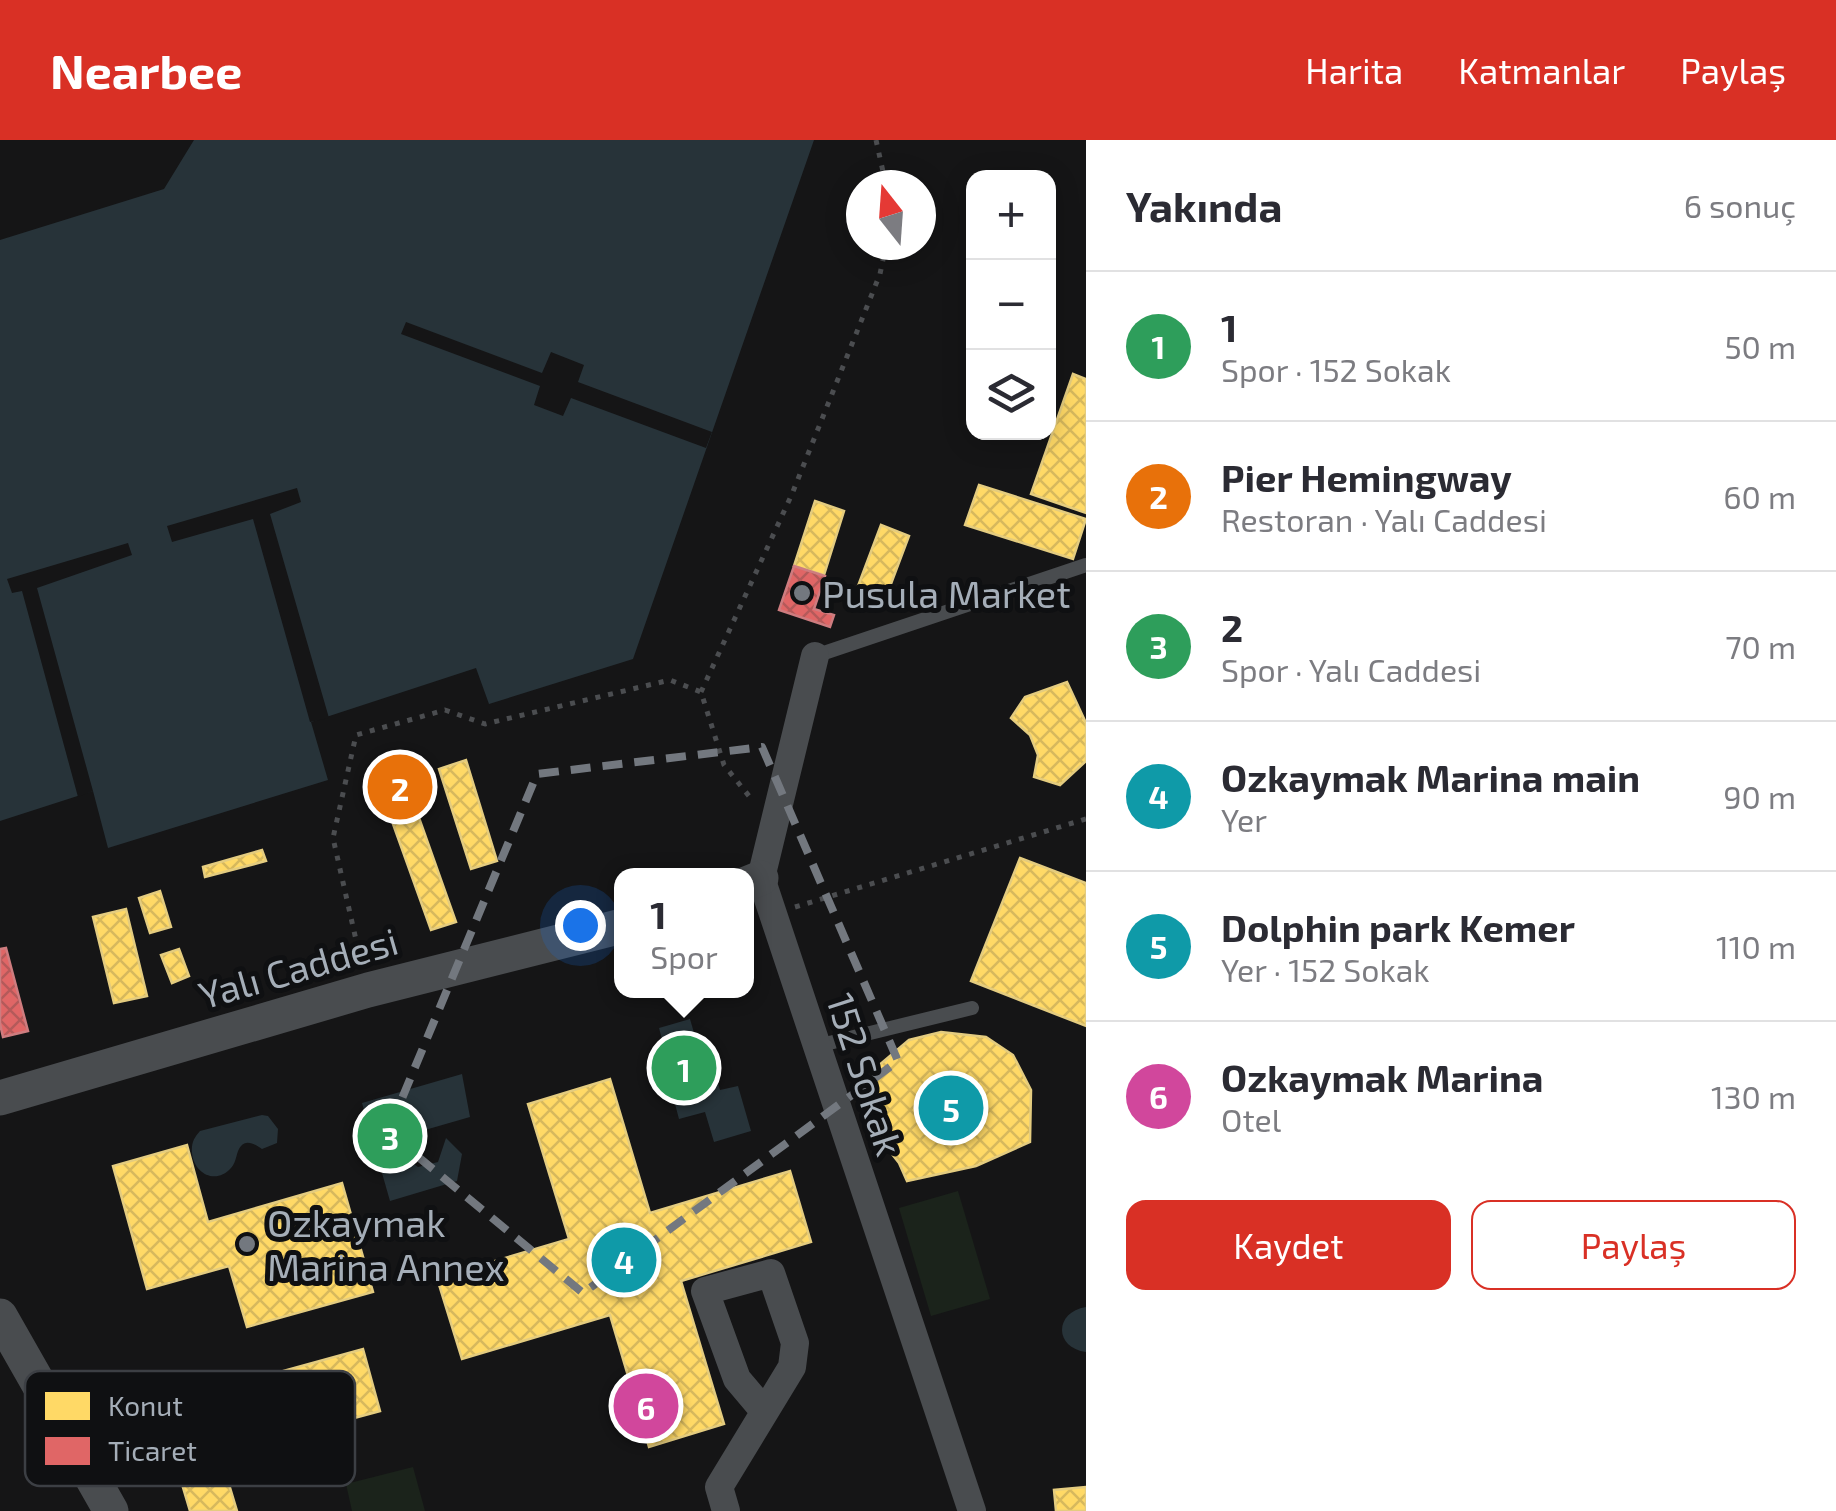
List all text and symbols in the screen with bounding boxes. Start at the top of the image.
text: Nearbee [50,41,242,99]
text: Harita [1305,49,1403,91]
text: Katmanlar [1458,49,1625,91]
text: Paylaş [1680,49,1786,91]
north arrow [846,170,936,260]
map controls [966,170,1056,440]
button: + [966,170,1056,260]
text: Yakında [1126,180,1282,230]
text: 6 sonuç [1684,186,1796,224]
button: − [966,260,1056,350]
text: 1 [1221,304,1237,350]
text: 1 [1152,327,1165,365]
text: 50 m [1724,327,1796,365]
button: layers [966,350,1056,440]
text: Spor · 152 Sokak [1221,350,1451,388]
text: Pier Hemingway [1221,454,1512,500]
text: 2 [1149,477,1168,515]
text: 60 m [1723,477,1796,515]
text: Restoran · Yalı Caddesi [1221,500,1547,538]
place label: Pusula Market [822,570,1071,616]
marker: Pusula Market [791,582,813,604]
text: 2 [1221,604,1243,650]
text: 3 [1149,627,1168,665]
text: 70 m [1725,627,1796,665]
text: Spor · Yalı Caddesi [1221,650,1481,688]
pin: 2 [368,750,432,824]
text: Ozkaymak Marina main [1221,754,1640,800]
text: 4 [1148,777,1169,815]
text: 90 m [1723,777,1796,815]
text: Yer [1221,800,1267,838]
popup [614,868,754,998]
text: 1 [650,891,667,937]
your location [555,900,606,951]
text: Dolphin park Kemer [1221,904,1575,950]
street label: Yalı Caddesi [193,917,403,1017]
text: 5 [1150,927,1167,965]
text: 110 m [1716,927,1796,965]
text: Spor [650,937,718,975]
text: Yer · 152 Sokak [1221,950,1430,988]
street label: 152 Sokak [818,987,914,1161]
pin: 1 [652,1030,716,1106]
text: Ozkaymak Marina [1221,1054,1543,1100]
pin: 5 [918,1070,984,1146]
text: 6 [1149,1077,1168,1115]
text: 130 m [1711,1077,1796,1115]
pin: 3 [358,1098,422,1174]
text: Otel [1221,1100,1281,1138]
place label: Ozkaymak Marina Annex [267,1199,505,1289]
button: Kaydet [1126,1200,1451,1290]
button: Paylaş [1471,1200,1796,1290]
pin: 4 [592,1222,656,1298]
marker: Ozkaymak Marina Annex [236,1233,258,1255]
pin: 6 [614,1368,678,1444]
legend [25,1371,355,1486]
text: Konut [108,1388,183,1422]
text: Ticaret [108,1433,197,1467]

